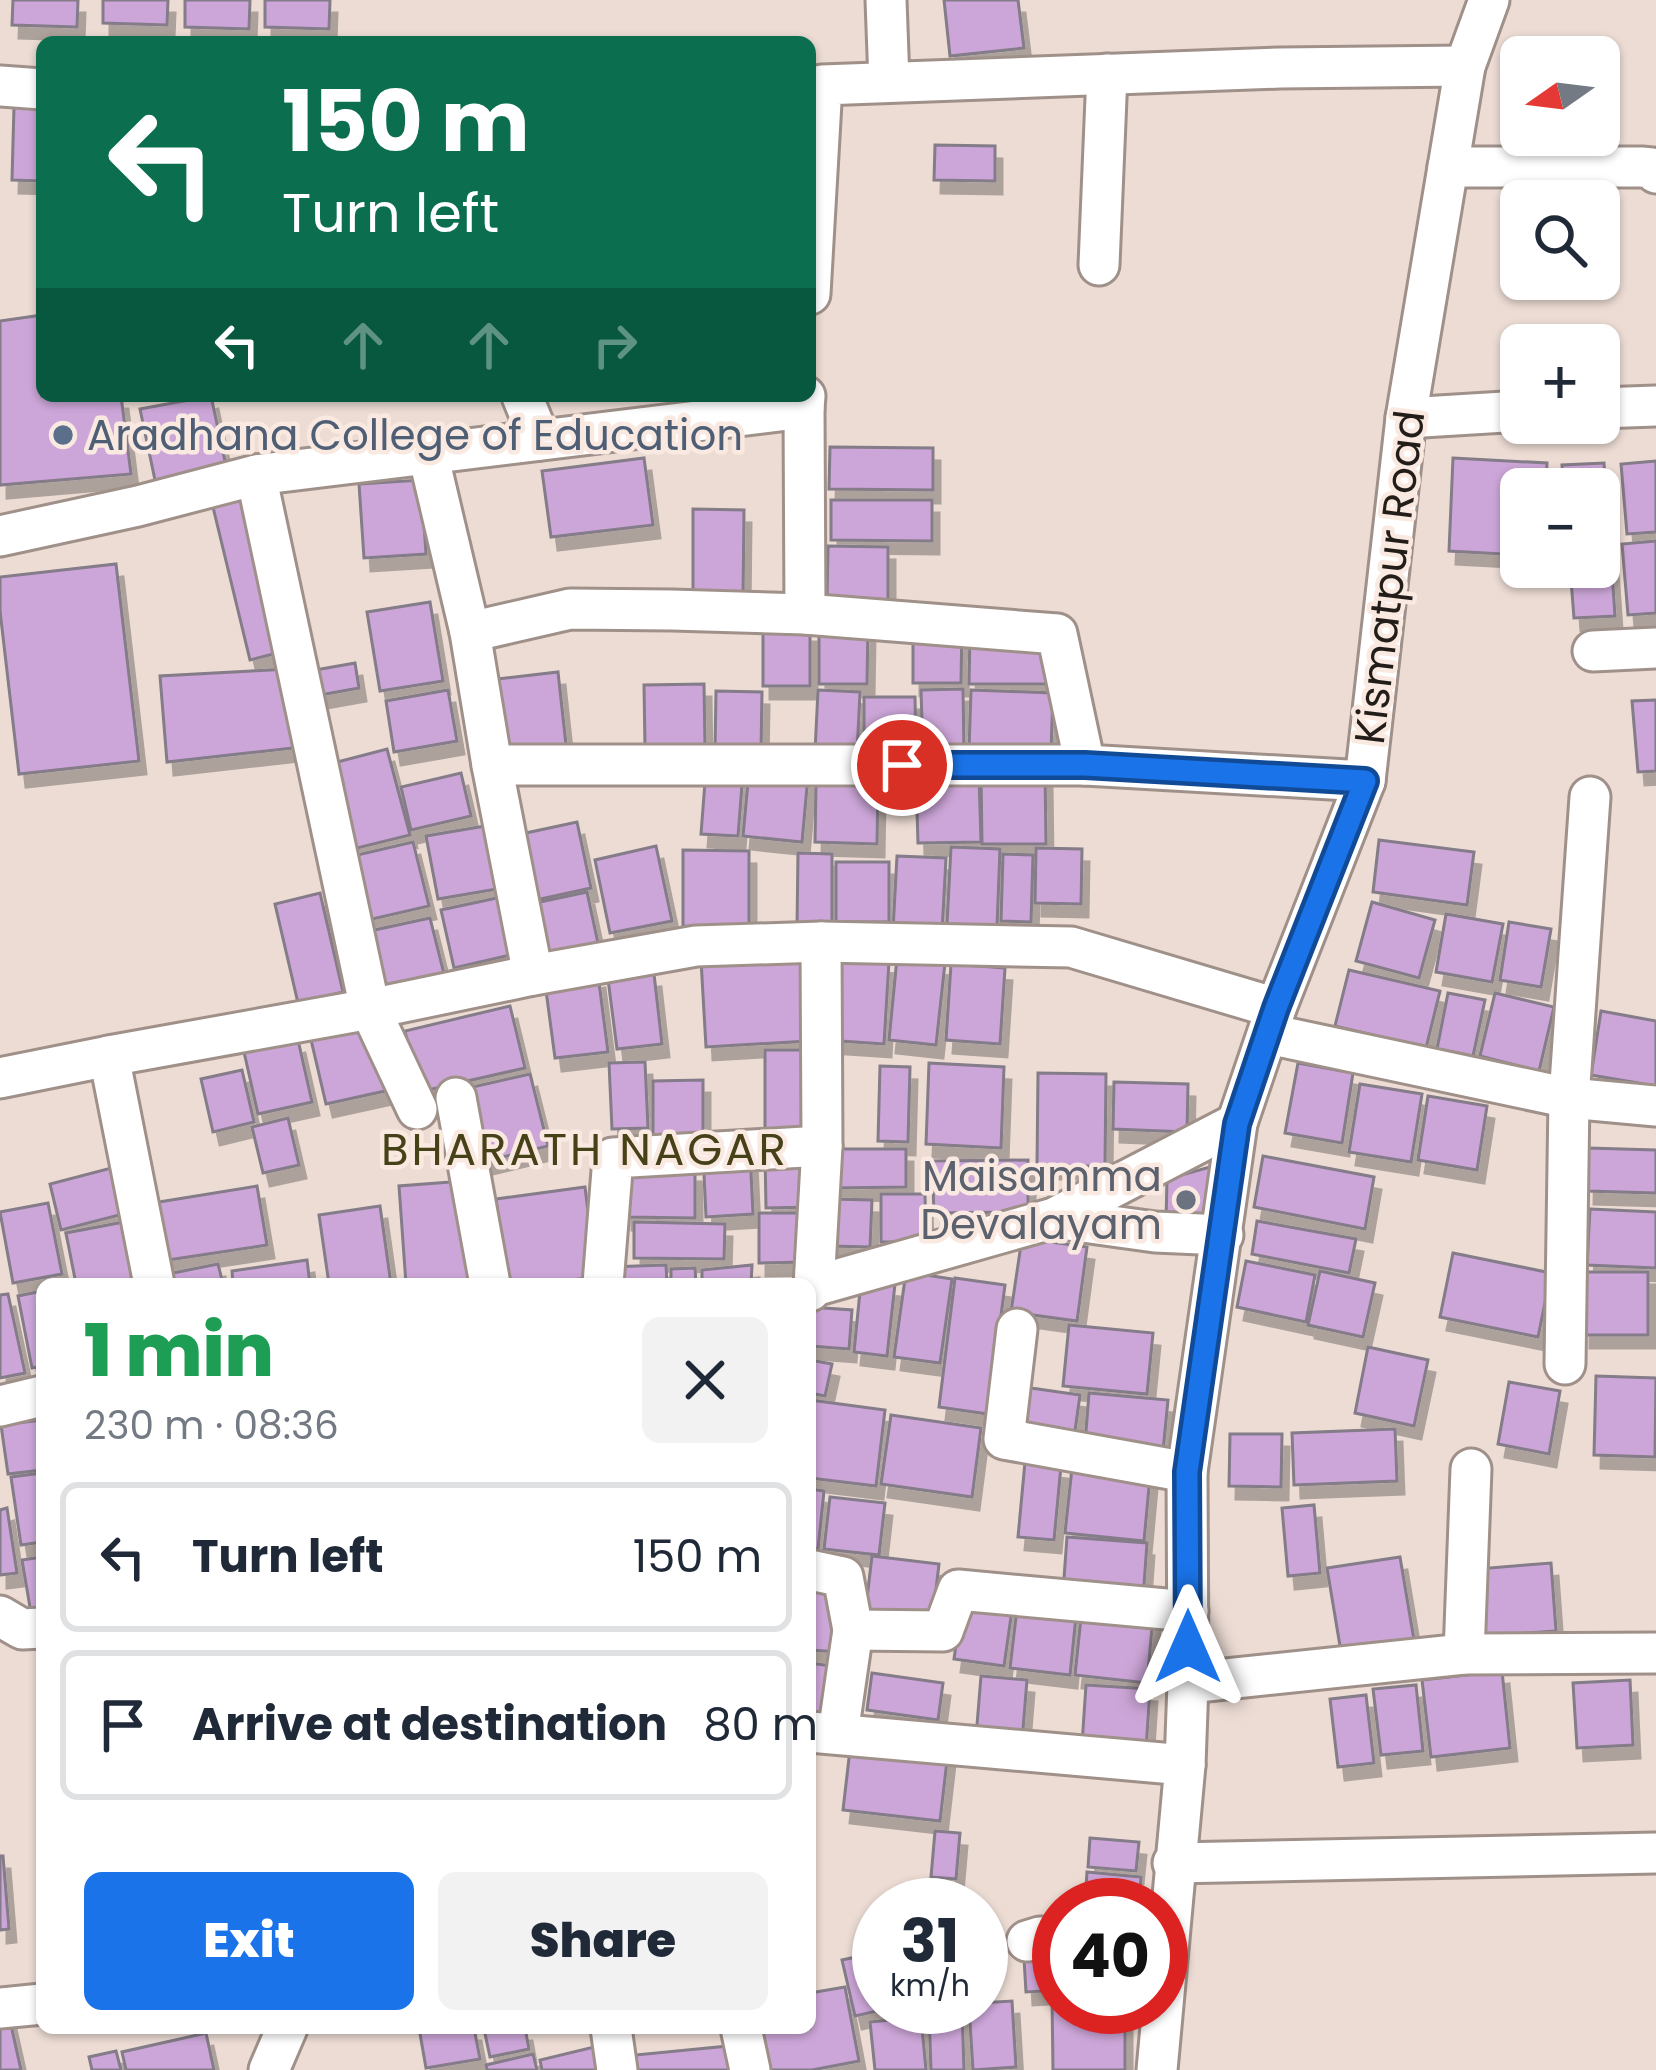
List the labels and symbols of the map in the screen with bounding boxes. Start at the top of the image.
north arrow [1500,36,1620,156]
place label: Aradhana College of Education [87,406,743,465]
street label: Kismatpur Road [1340,407,1439,747]
marker: Aradhana College of Education [50,422,76,448]
pin [851,714,953,816]
district label: BHARATH NAGAR [381,1118,789,1181]
place label: Maisamma Devalayam [920,1147,1162,1254]
marker: Maisamma Devalayam [1173,1187,1199,1213]
position arrow [1125,1584,1251,1710]
speed limit sign: 40 [1032,1878,1188,2034]

